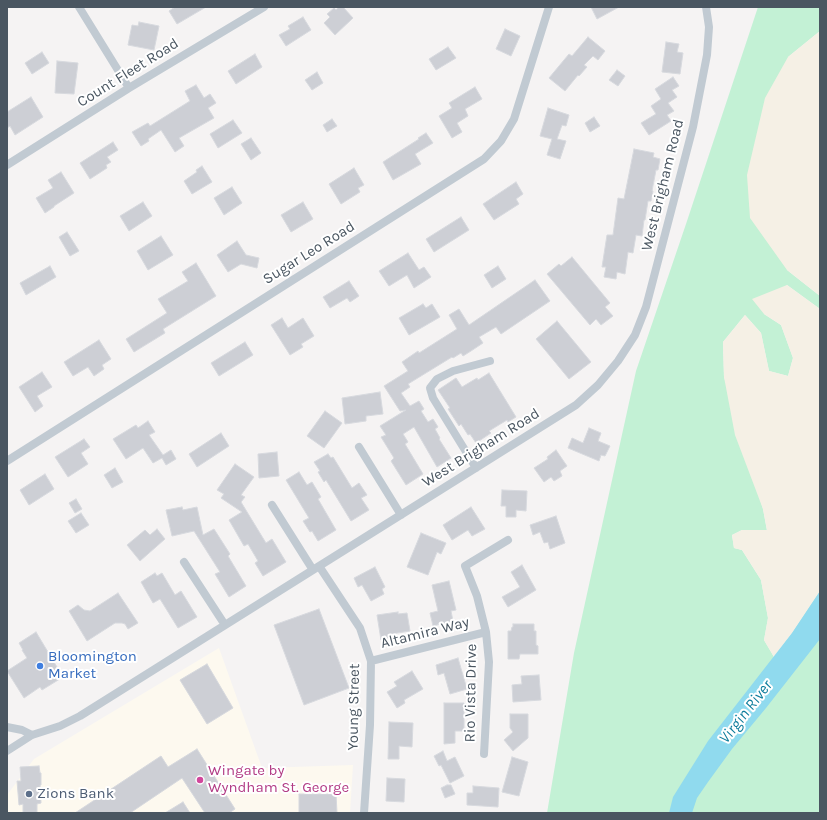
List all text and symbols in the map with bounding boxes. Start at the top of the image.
street label: Count Fleet Road [74,35,182,111]
street label: West Brigham Road [638,117,688,253]
street label: Sugar Leo Road [260,218,358,288]
street label: West Brigham Road [419,405,543,491]
street label: Altamira Way [379,613,471,653]
street label: Rio Vista Drive [461,644,481,742]
place label: Bloomington Market [48,648,137,683]
marker: Bloomington Market [35,661,45,671]
street label: Young Street [344,663,364,751]
water label: Virgin River [715,676,777,748]
place label: Wingate by Wyndham St. George [208,762,349,797]
marker: Wingate by Wyndham St. George [195,775,205,785]
place label: Zions Bank [37,785,114,803]
marker: Zions Bank [24,789,34,799]

